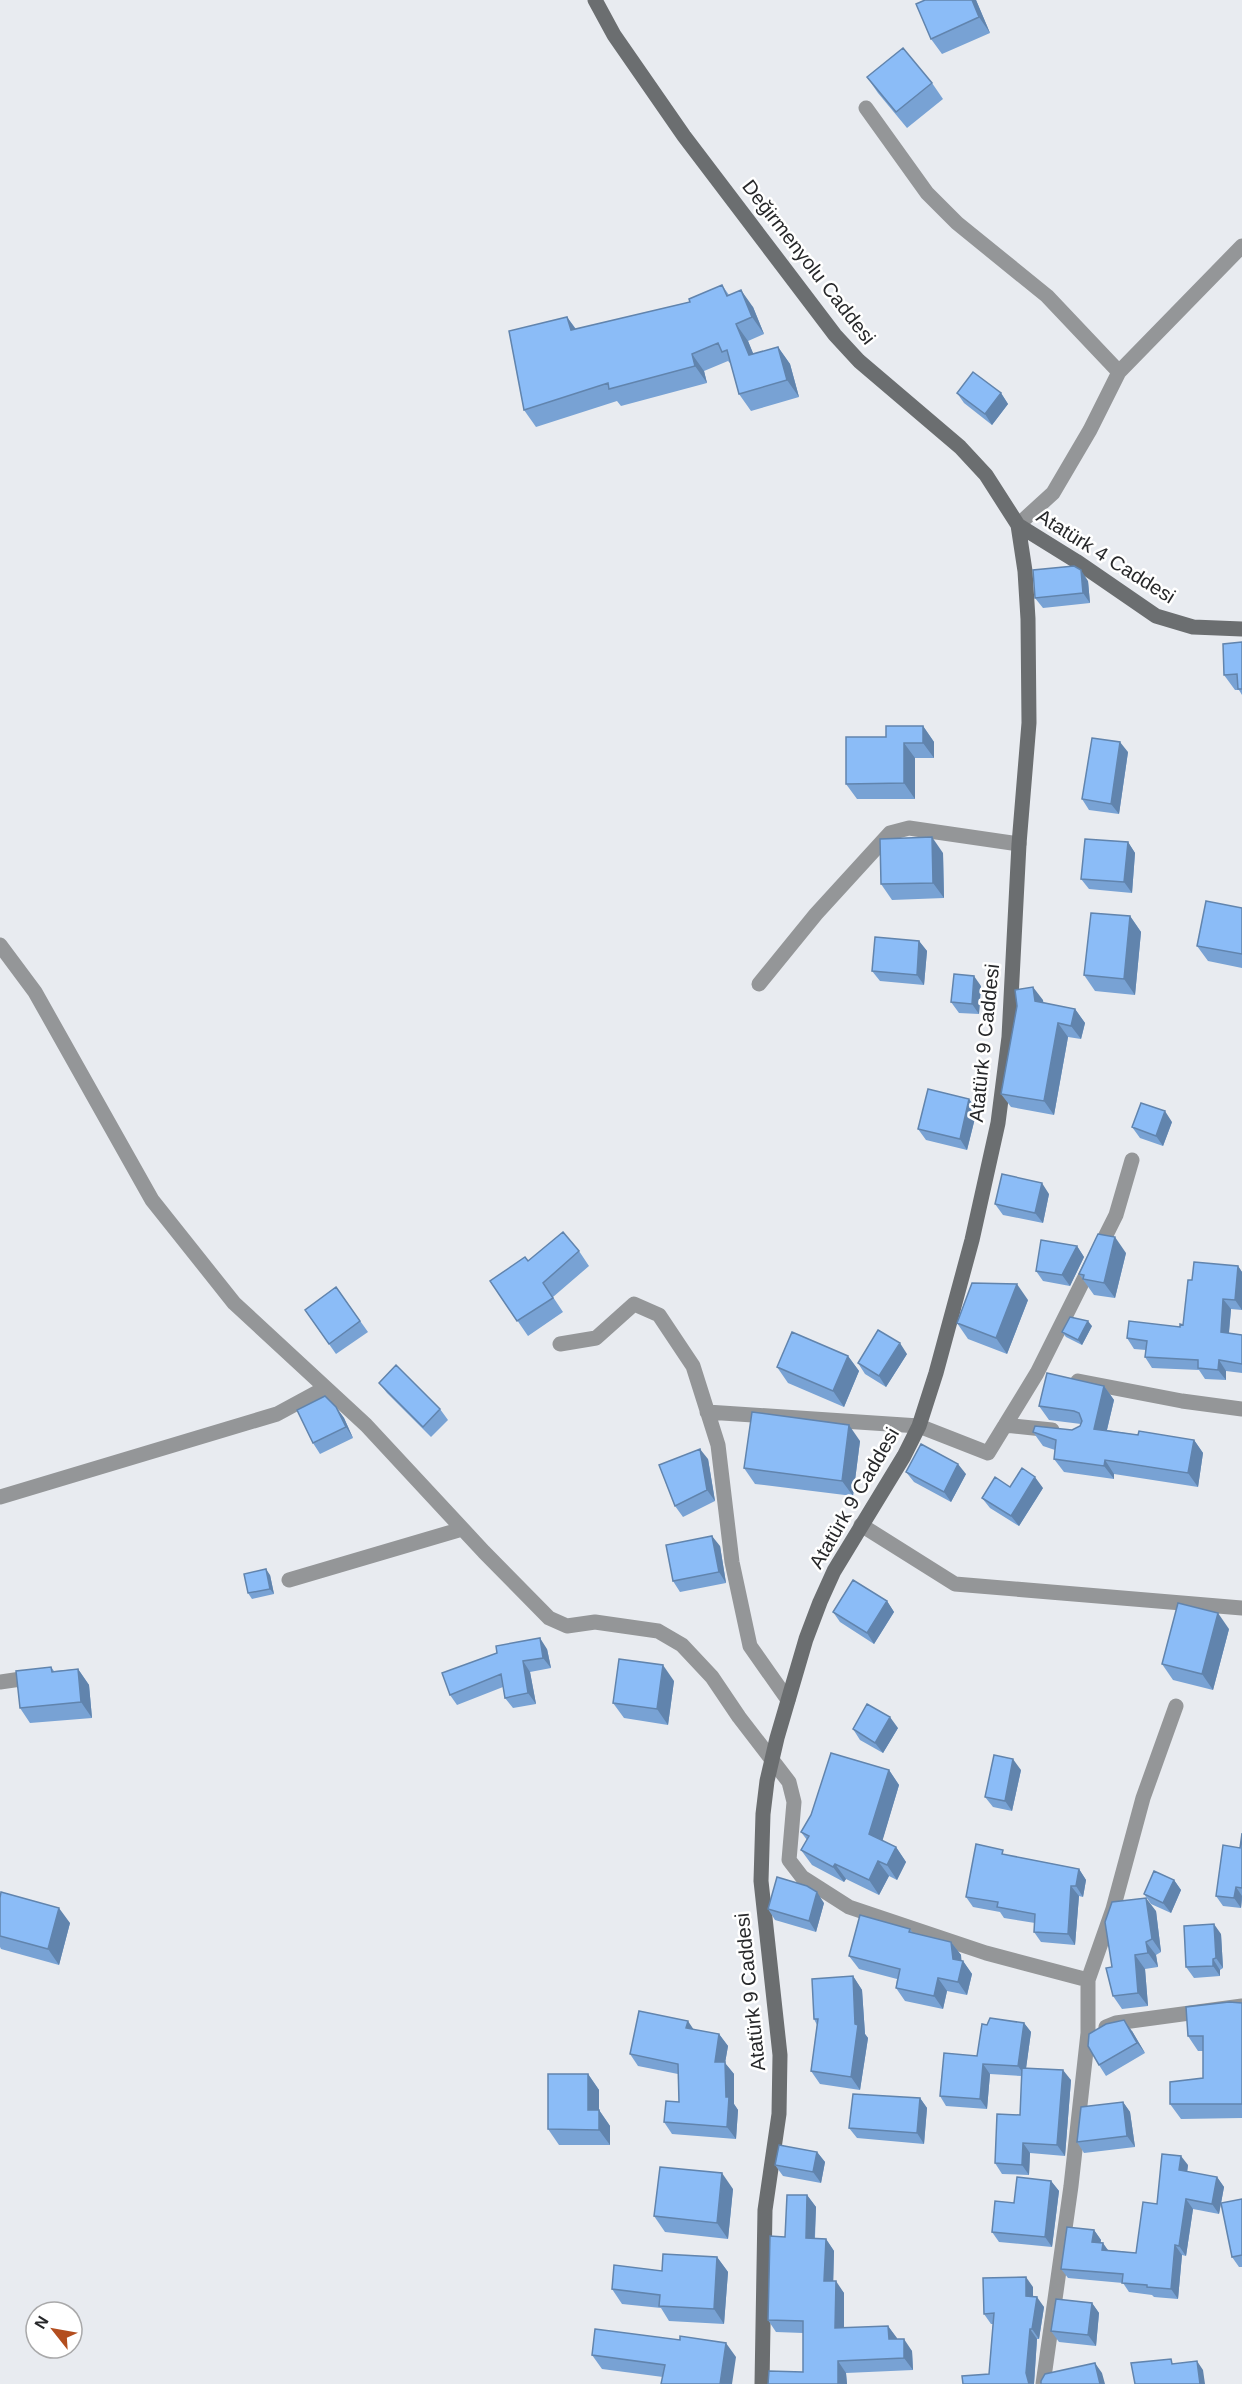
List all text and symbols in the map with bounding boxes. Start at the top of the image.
street label: Değirmenyolu Caddesi [738,176,880,348]
street label: Atatürk 4 Caddesi [1033,505,1179,607]
street label: Atatürk 9 Caddesi [965,963,1003,1123]
street label: Atatürk 9 Caddesi [805,1424,903,1572]
street label: Atatürk 9 Caddesi [731,1912,769,2072]
north arrow [24,2300,84,2360]
text: N [31,2313,52,2332]

